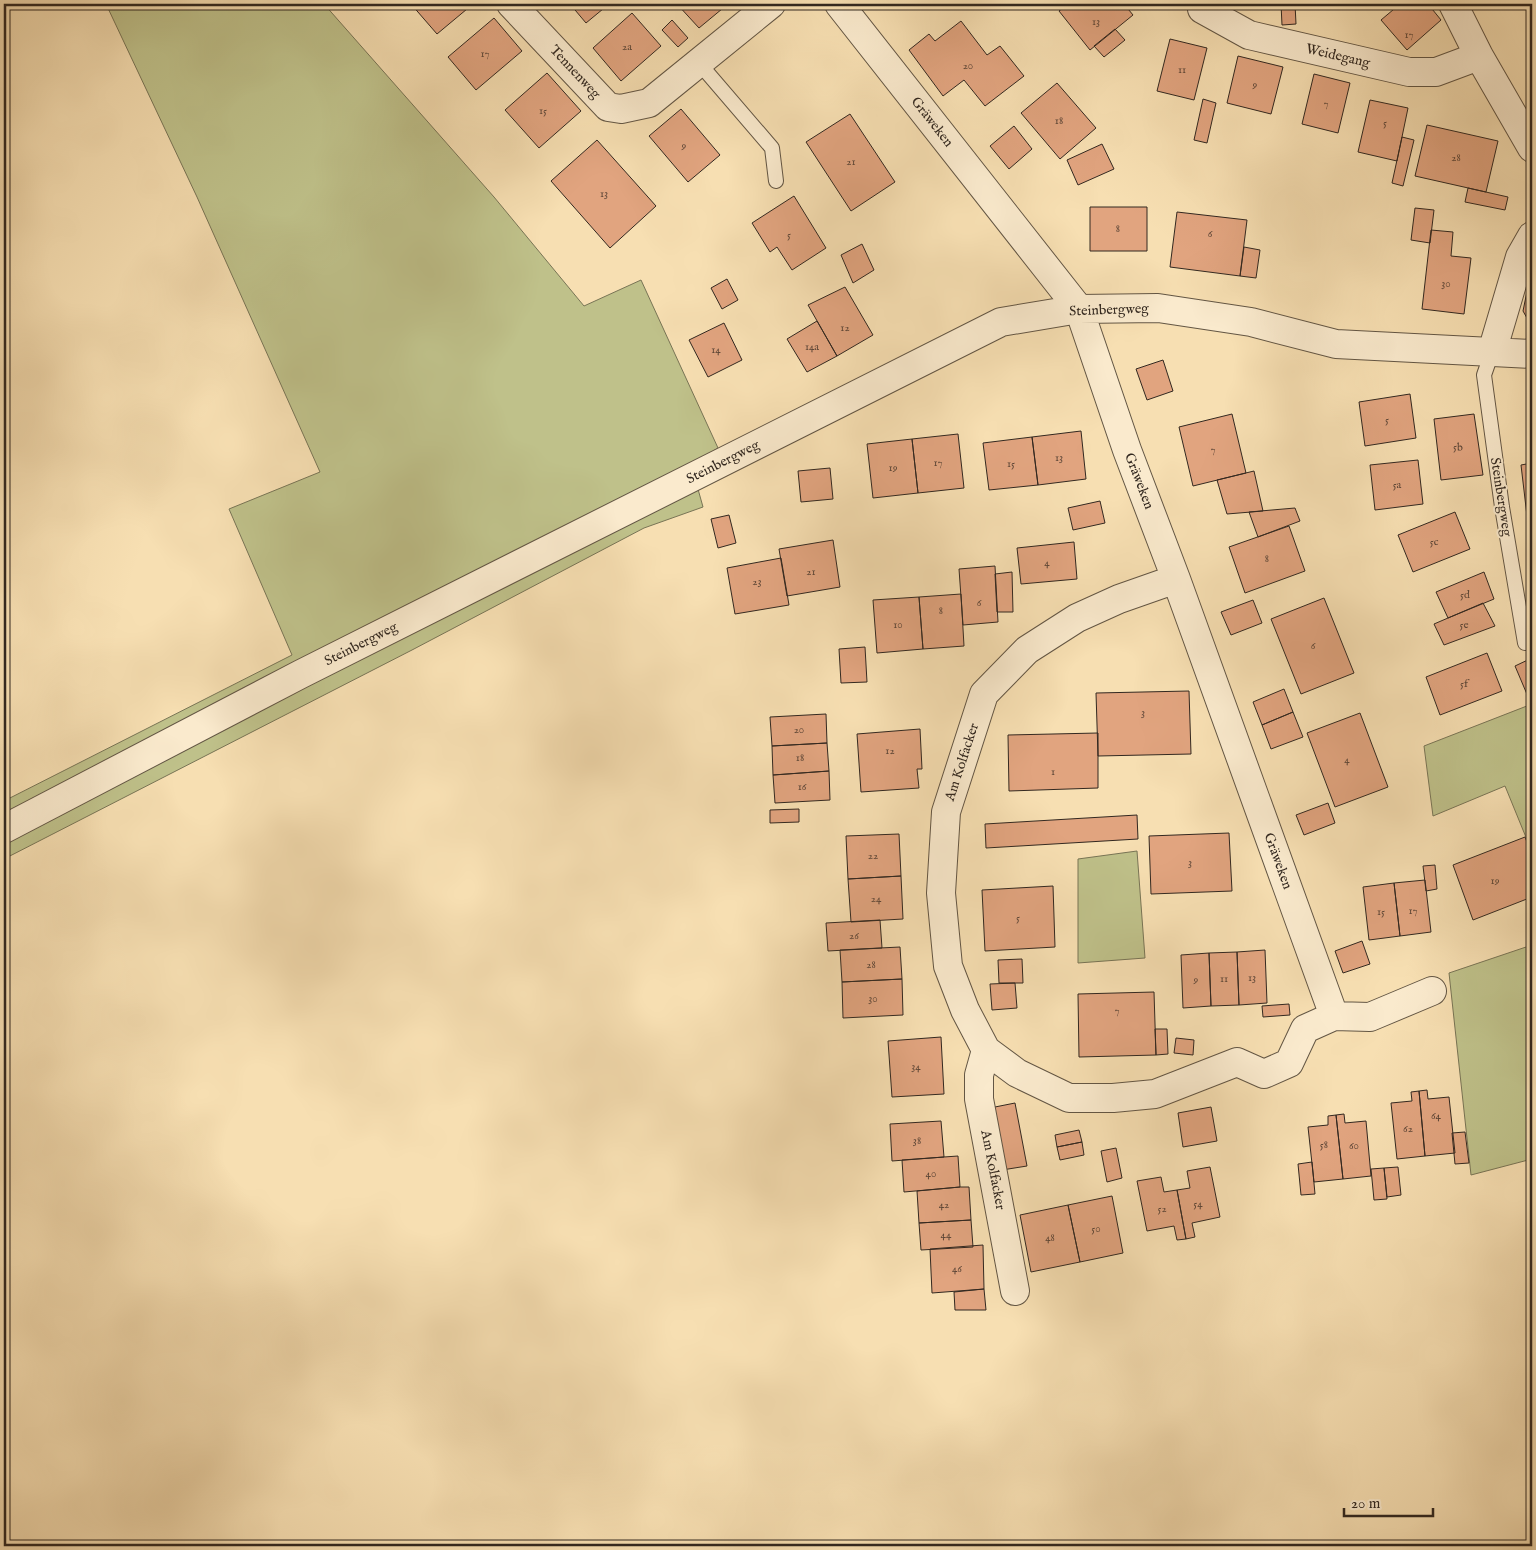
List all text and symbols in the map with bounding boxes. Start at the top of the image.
house number: 13 [1092,15,1100,29]
house number: 17 [1404,28,1414,42]
house number: 2a [622,40,632,54]
street label: Weidegang [1304,40,1372,72]
street label: Tennenweg [545,41,605,103]
house number: 17 [480,47,490,61]
house number: 20 [963,59,973,73]
house number: 11 [1178,63,1186,77]
house number: 9 [1252,78,1258,92]
street label: Gräweken [907,93,958,151]
house number: 7 [1323,97,1329,111]
house number: 15 [539,104,547,118]
house number: 18 [1055,114,1063,128]
house number: 5 [1383,116,1387,130]
house number: 9 [681,139,687,153]
house number: 28 [1451,151,1461,165]
house number: 21 [846,155,856,169]
house number: 13 [600,187,608,201]
house number: 8 [1116,222,1120,236]
house number: 6 [1208,227,1213,241]
house number: 5 [787,228,791,242]
house number: 30 [1441,277,1451,291]
street label: Steinbergweg [1069,300,1149,320]
house number: 12 [840,321,850,335]
house number: 14a [805,340,819,354]
house number: 14 [711,343,721,357]
house number: 5 [1385,413,1389,427]
street label: Steinbergweg [683,436,763,488]
house number: 5b [1453,440,1463,454]
house number: 7 [1210,443,1216,457]
street label: Gräweken [1120,450,1158,512]
house number: 13 [1055,451,1063,465]
house number: 17 [933,456,943,470]
street label: Steinbergweg [1486,456,1516,538]
house number: 15 [1007,457,1015,471]
house number: 19 [889,461,898,475]
house number: 5a [1393,478,1402,492]
house number: 5c [1430,535,1439,549]
house number: 8 [1265,552,1269,566]
house number: 4 [1044,556,1050,570]
house number: 21 [806,565,816,579]
house number: 23 [752,575,762,589]
house number: 5d [1460,588,1470,602]
house number: 6 [977,596,982,610]
house number: 8 [939,604,943,618]
street label: Steinbergweg [321,618,401,670]
house number: 10 [893,618,903,632]
house number: 5e [1459,618,1469,632]
house number: 6 [1311,639,1316,653]
house number: 5f [1460,677,1470,691]
house number: 3 [1141,706,1145,720]
street label: Am Kolfacker [941,721,983,804]
house number: 20 [794,723,804,737]
house number: 12 [885,744,895,758]
house number: 18 [796,751,804,765]
house number: 4 [1344,753,1350,767]
house number: 1 [1051,765,1055,779]
house number: 16 [798,780,807,794]
street label: Gräweken [1259,830,1297,892]
house number: 22 [868,849,878,863]
house number: 3 [1188,856,1192,870]
house number: 19 [1491,874,1500,888]
house number: 24 [871,892,882,906]
house number: 17 [1408,904,1418,918]
house number: 15 [1377,905,1385,919]
house number: 5 [1016,911,1020,925]
house number: 26 [849,929,859,943]
house number: 28 [866,958,876,972]
house number: 13 [1248,971,1256,985]
house number: 11 [1220,972,1228,986]
house number: 9 [1193,973,1199,987]
house number: 30 [868,992,878,1006]
house number: 7 [1114,1004,1120,1018]
house number: 34 [911,1060,921,1074]
house number: 64 [1431,1109,1442,1123]
house number: 62 [1403,1122,1413,1136]
street label: Am Kolfacker [976,1128,1010,1211]
house number: 38 [913,1134,921,1148]
house number: 58 [1320,1138,1328,1152]
house number: 60 [1349,1139,1359,1153]
house number: 40 [926,1167,936,1181]
house number: 54 [1193,1197,1203,1211]
house number: 42 [939,1198,949,1212]
house number: 52 [1157,1202,1167,1216]
house number: 50 [1091,1222,1101,1236]
house number: 44 [941,1228,952,1242]
house number: 48 [1045,1231,1055,1245]
house number: 46 [952,1262,962,1276]
scale bar [1344,1485,1432,1517]
text: 20 m [1351,1494,1381,1513]

